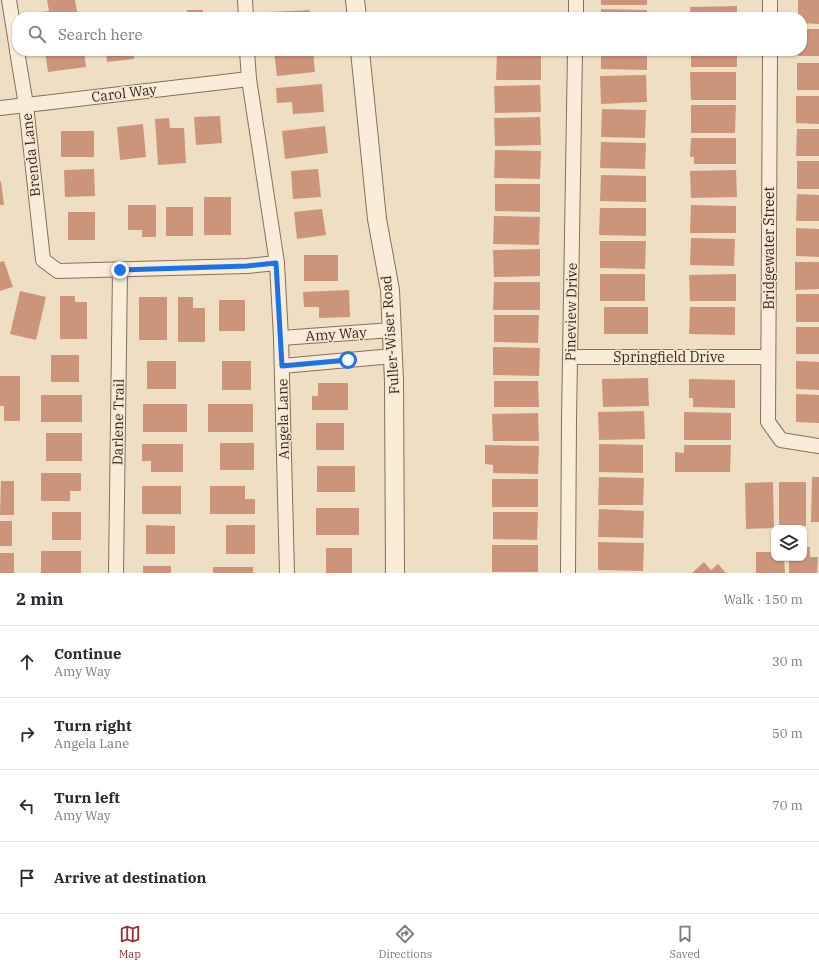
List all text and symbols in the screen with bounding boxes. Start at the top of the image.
search box [12,12,807,56]
icon: search [26,23,48,45]
text: Search here [58,25,143,44]
street label: Carol Way [90,80,158,106]
street label: Brenda Lane [18,112,44,198]
street label: Bridgewater Street [760,186,778,310]
route end [111,261,129,279]
street label: Pineview Drive [561,263,581,361]
street label: Fuller-Wiser Road [377,274,403,395]
street label: Amy Way [305,323,368,345]
street label: Springfield Drive [613,348,725,366]
route start [339,351,357,369]
street label: Angela Lane [273,378,293,460]
street label: Darlene Trail [108,379,128,465]
map controls [771,525,807,561]
button: layers [771,525,807,561]
text: 2 min [16,588,64,610]
text: Walk · 150 m [724,591,803,608]
text: Continue [54,644,121,663]
icon: ahead [16,651,38,673]
text: 30 m [772,653,803,670]
text: Amy Way [54,663,111,680]
text: Turn right [54,716,132,735]
icon: right [16,723,38,745]
text: 50 m [772,725,803,742]
text: Angela Lane [54,735,129,752]
text: Turn left [54,788,120,807]
icon: left [16,795,38,817]
text: 70 m [772,797,803,814]
text: Amy Way [54,807,111,824]
icon: arrive [16,867,38,889]
text: Arrive at destination [54,868,206,887]
tab: Map [119,923,141,961]
tab: Directions [378,923,432,961]
tab: Saved [669,923,700,961]

